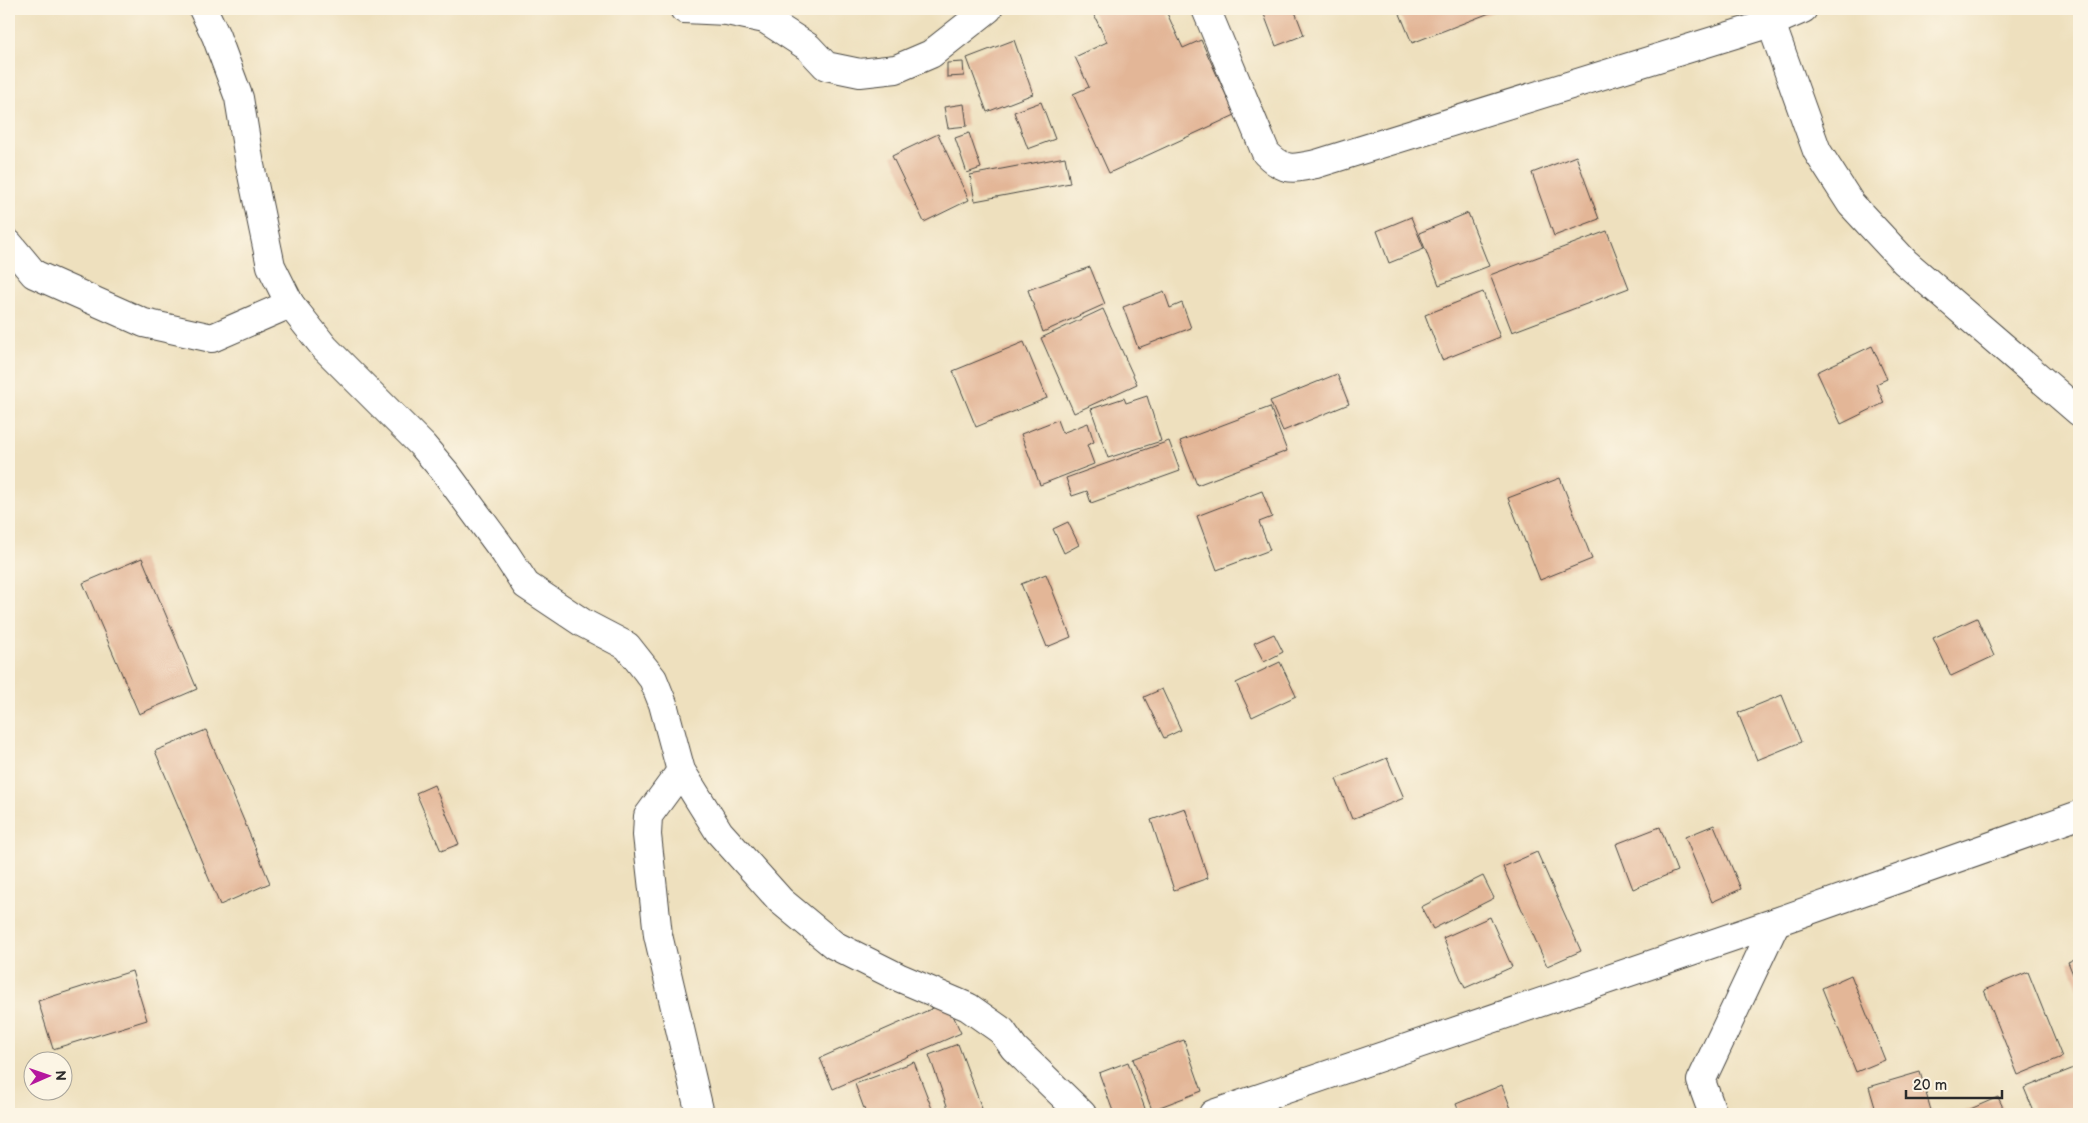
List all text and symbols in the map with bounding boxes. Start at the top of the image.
north arrow [22,1050,72,1100]
scale bar [1906,1068,2002,1100]
text: N [52,1070,69,1081]
text: 20 m [1913,1076,1947,1095]

